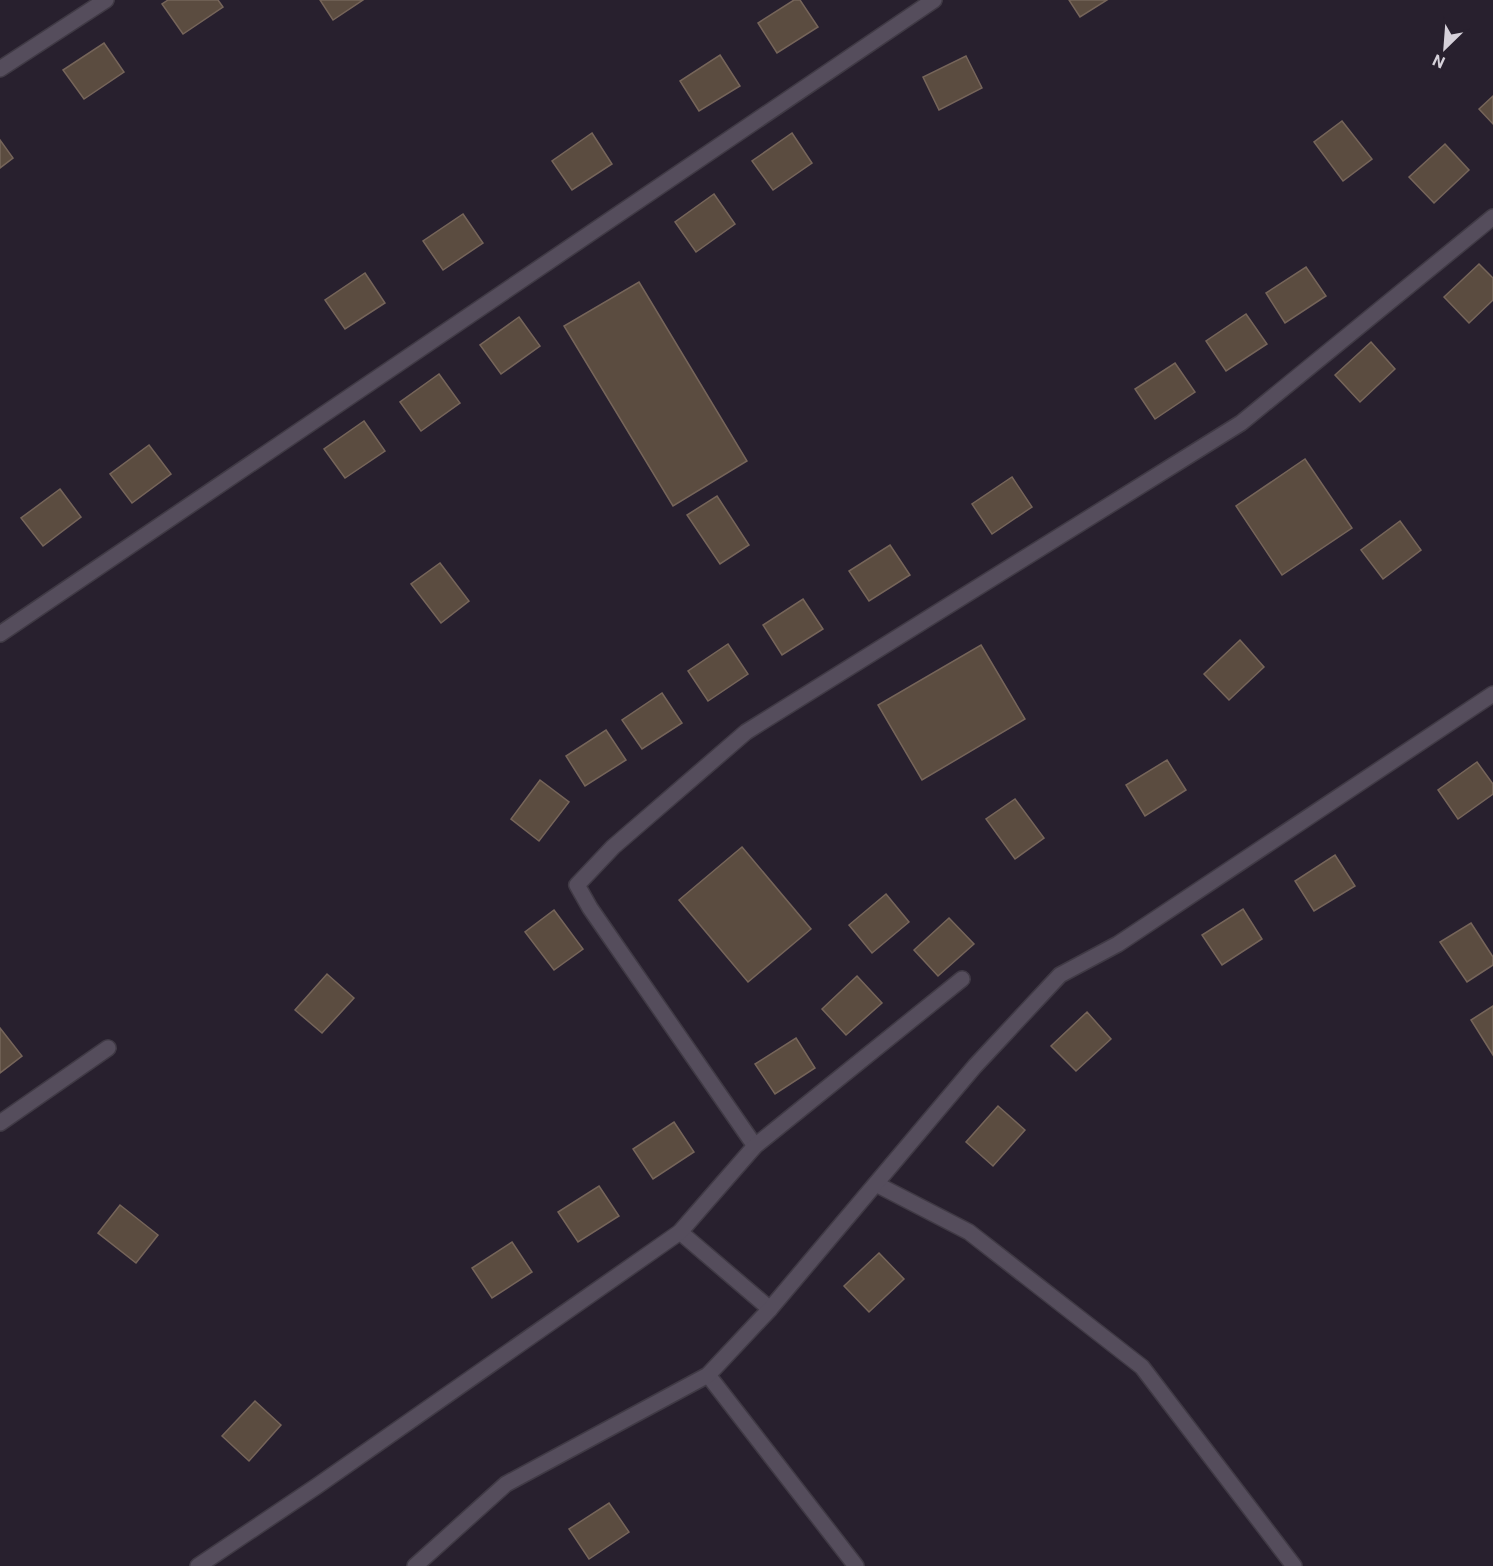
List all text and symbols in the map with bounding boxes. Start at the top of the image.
north arrow [1415,18,1475,78]
text: N [1430,50,1448,72]

